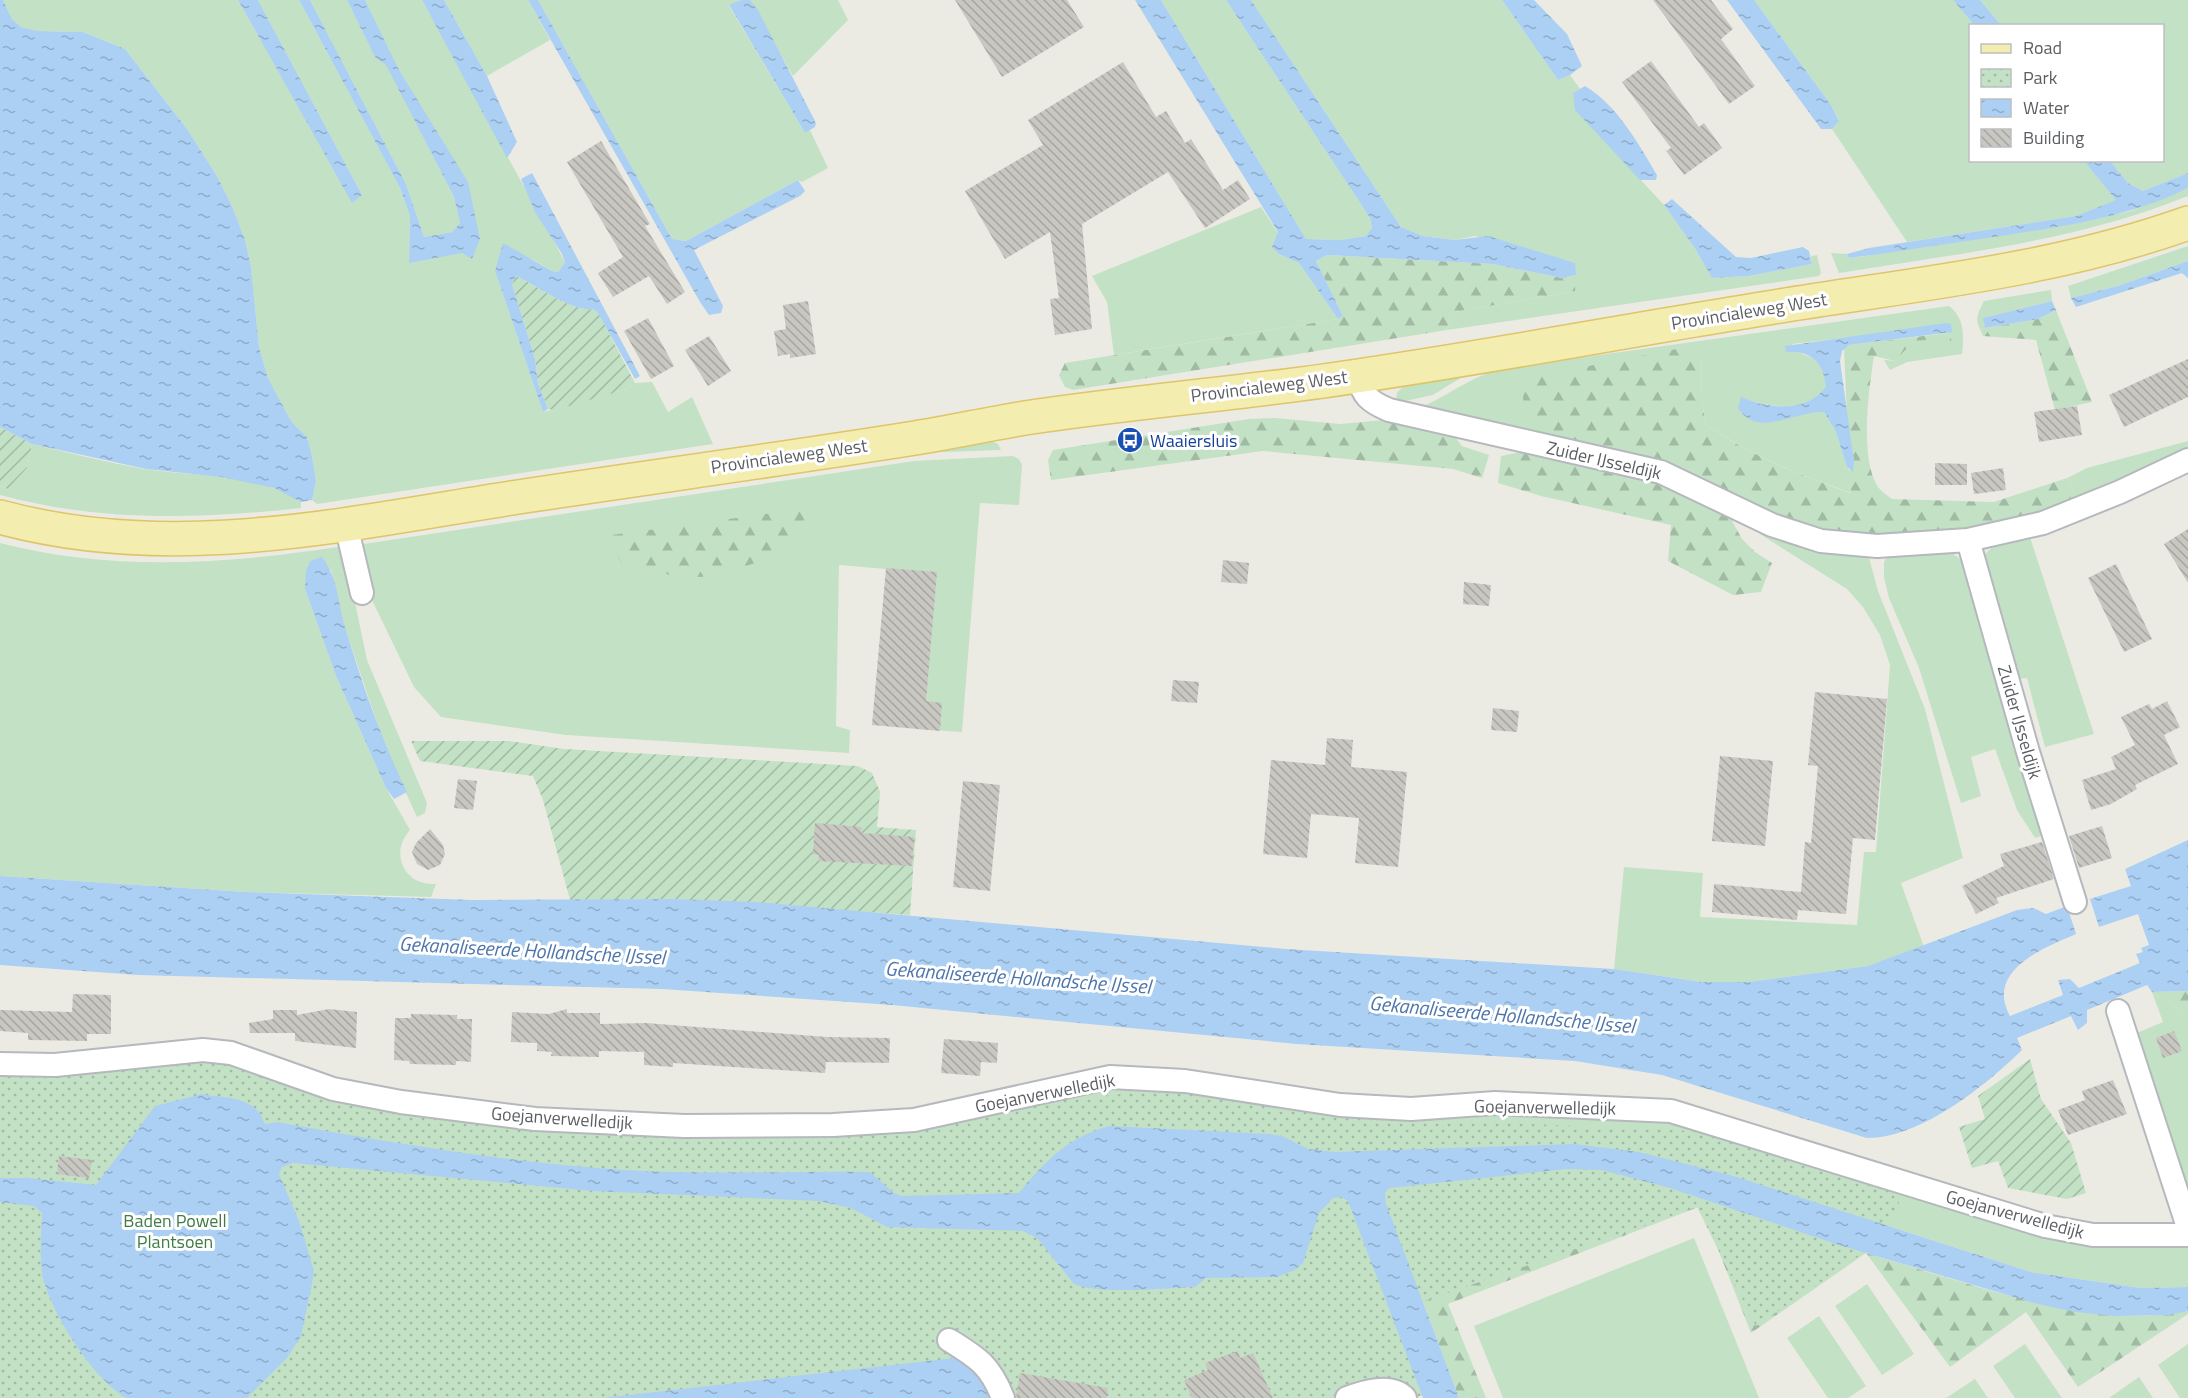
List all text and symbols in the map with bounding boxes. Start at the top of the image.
legend [1969,24,2164,162]
text: Road [2023,34,2062,61]
text: Park [2023,64,2058,91]
text: Water [2023,94,2069,121]
text: Building [2023,124,2084,151]
street label: Provincialeweg West [1669,285,1830,337]
street label: Provincialeweg West [1189,363,1350,409]
bus stop icon: Waaiersluis [1115,425,1145,455]
place label: Waaiersluis [1150,427,1237,454]
street label: Provincialeweg West [709,432,870,480]
street label: Zuider IJsseldijk [1544,434,1665,486]
street label: Zuider IJsseldijk [1991,662,2049,782]
water label: Gekanaliseerde Hollandsche IJssel [398,928,668,973]
water label: Gekanaliseerde Hollandsche IJssel [884,952,1155,1002]
water label: Gekanaliseerde Hollandsche IJssel [1368,987,1639,1041]
street label: Goejanverwelledijk [973,1066,1118,1120]
street label: Goejanverwelledijk [1474,1092,1617,1122]
street label: Goejanverwelledijk [490,1100,634,1136]
street label: Goejanverwelledijk [1943,1183,2088,1246]
park label: Baden Powell Plantsoen [123,1207,227,1255]

